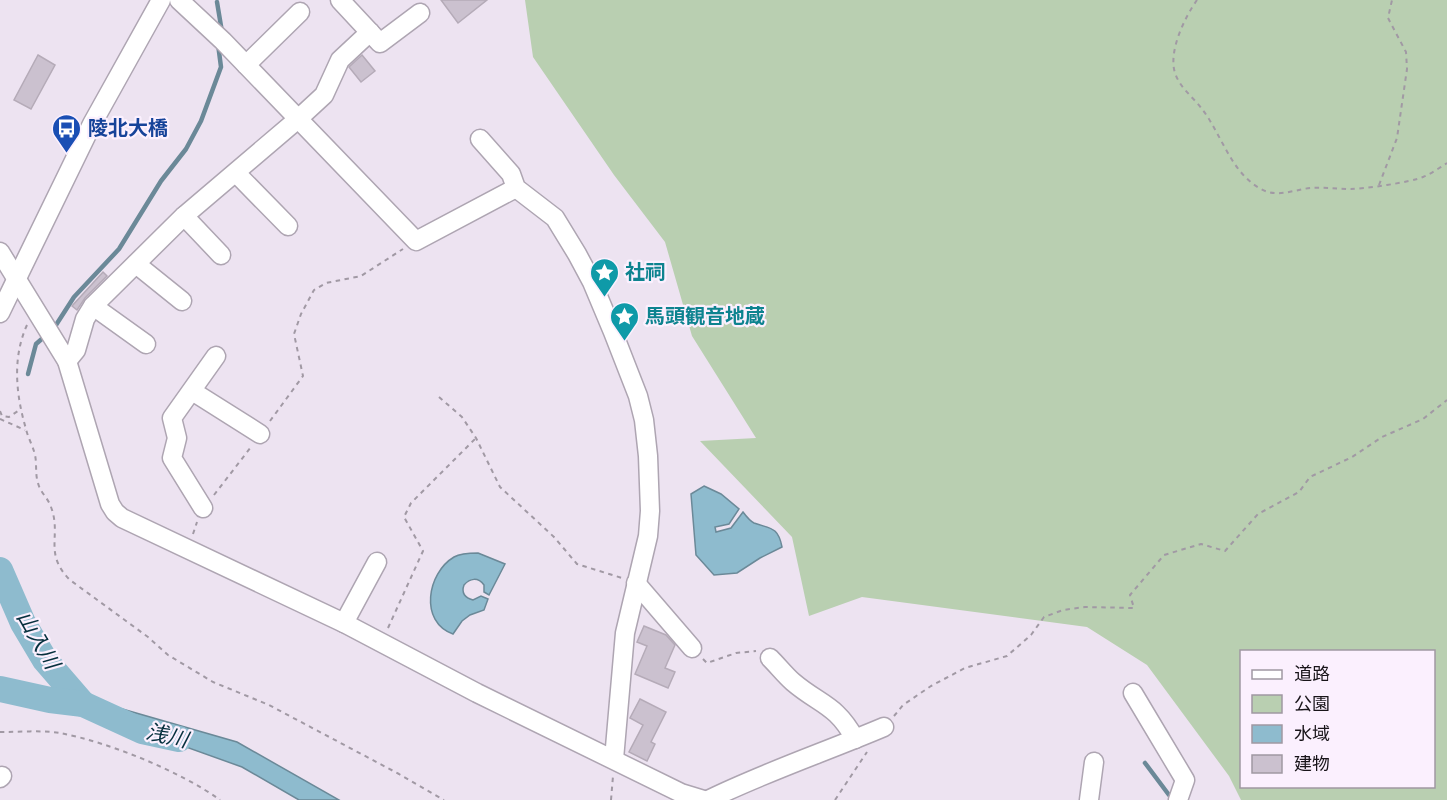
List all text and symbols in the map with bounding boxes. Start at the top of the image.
bus stop icon: 陵北大橋 [51,112,83,154]
place label: 陵北大橋 [88,116,168,140]
place icon: 社祠 [588,256,620,298]
place label: 社祠 [625,260,665,284]
place icon: 馬頭観音地蔵 [608,300,640,342]
place label: 馬頭観音地蔵 [645,304,765,328]
water label: 山入川 [12,607,65,675]
legend [1240,650,1435,788]
text: 道路 [1294,663,1330,684]
text: 公園 [1294,693,1330,714]
water label: 浅川 [144,720,192,753]
text: 水域 [1294,723,1330,744]
text: 建物 [1294,753,1330,774]

